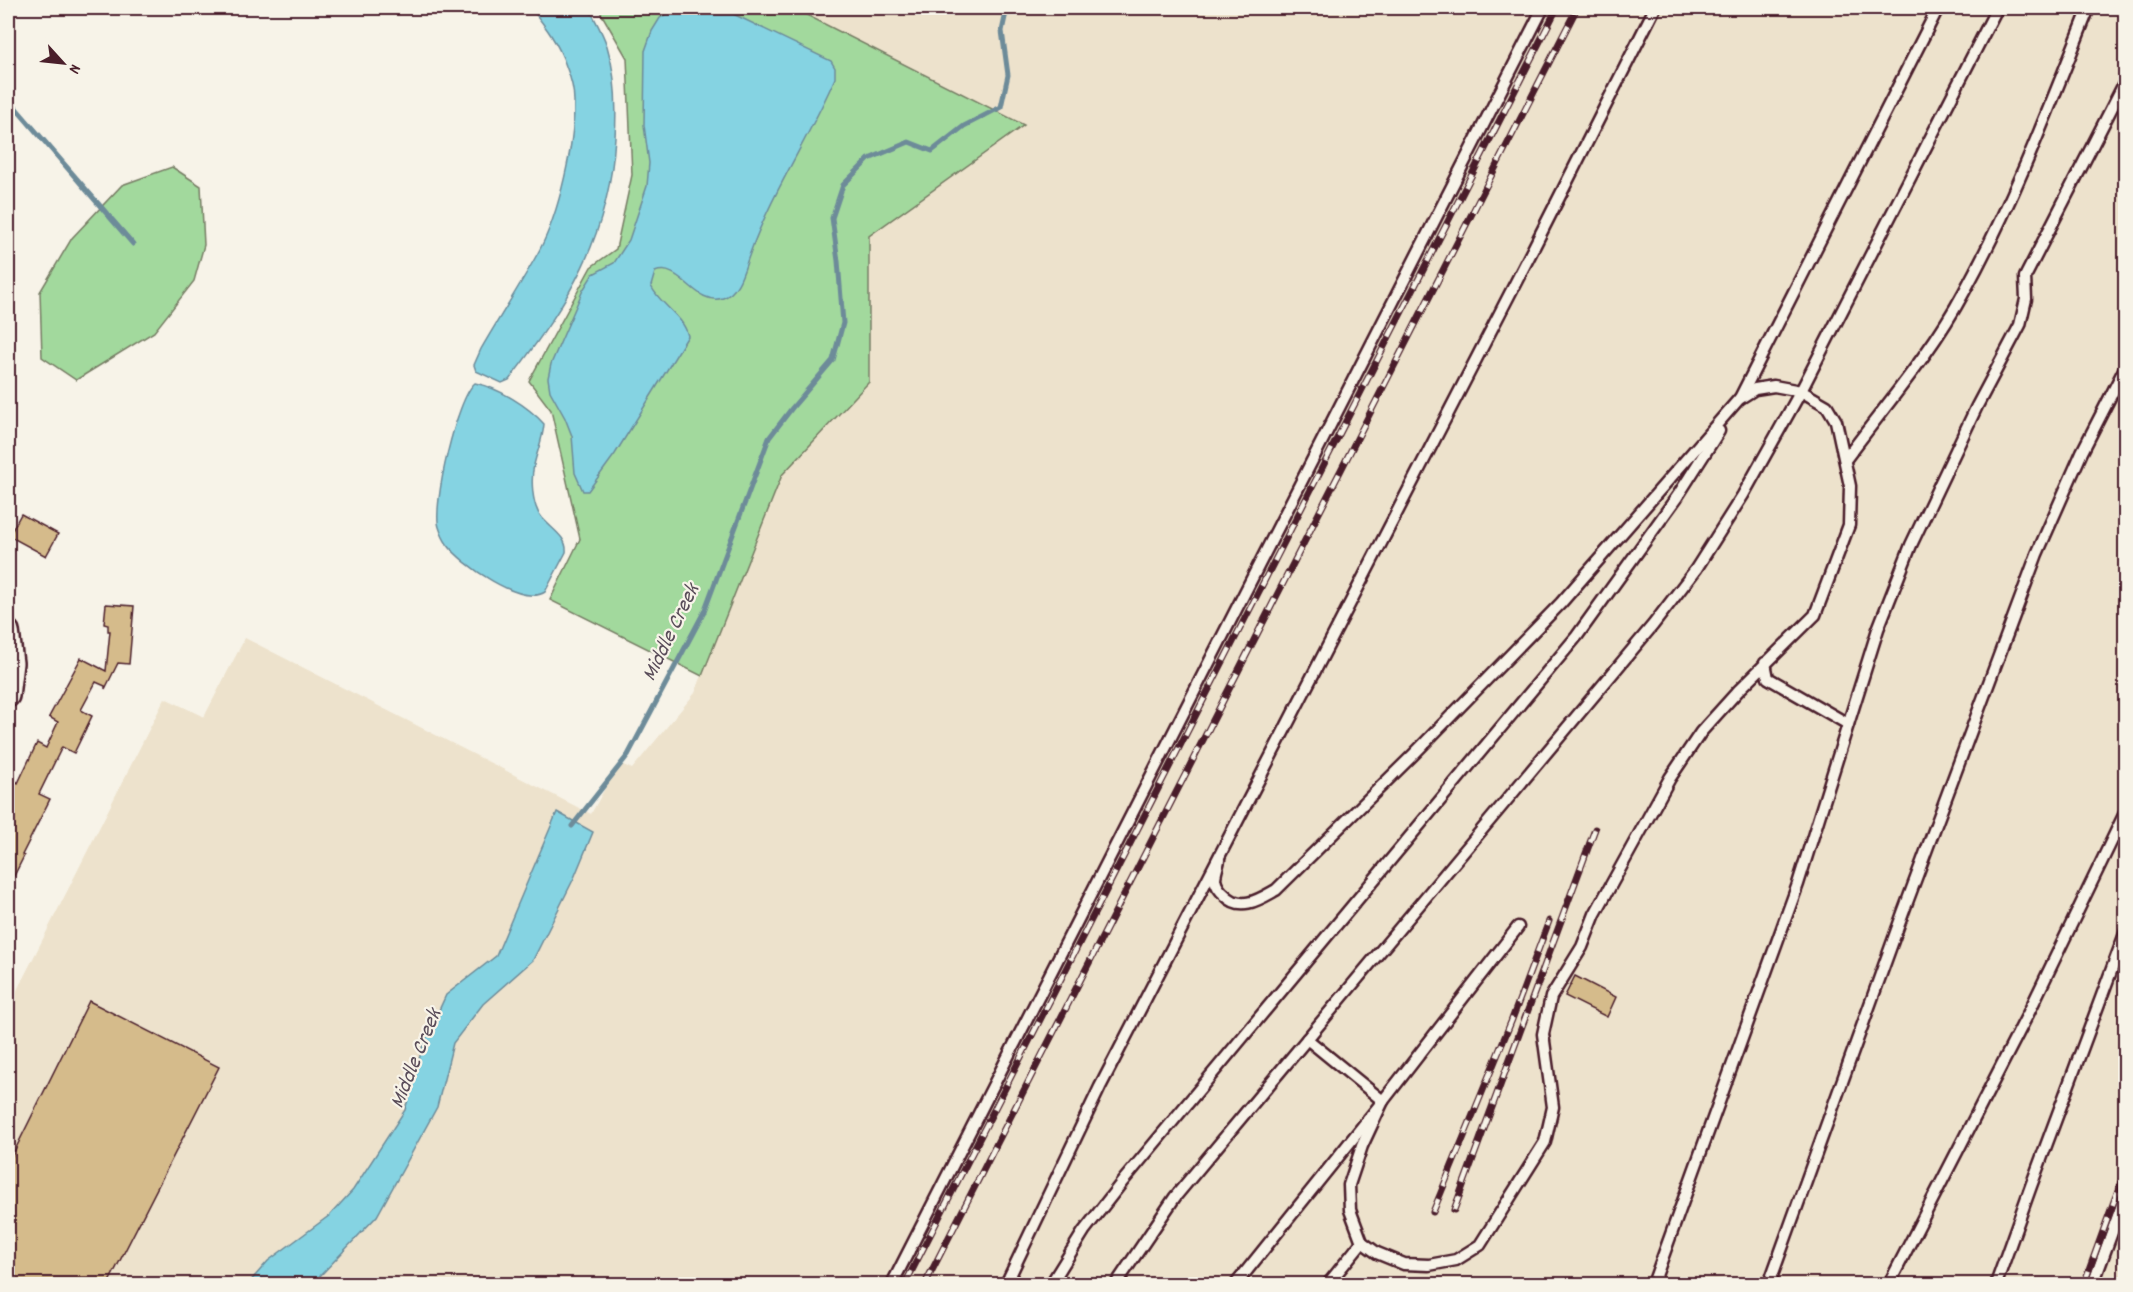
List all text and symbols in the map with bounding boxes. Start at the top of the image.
north arrow [33,33,93,93]
text: N [62,60,86,78]
water label: Middle Creek [635,577,710,687]
water label: Middle Creek [383,1003,452,1113]

